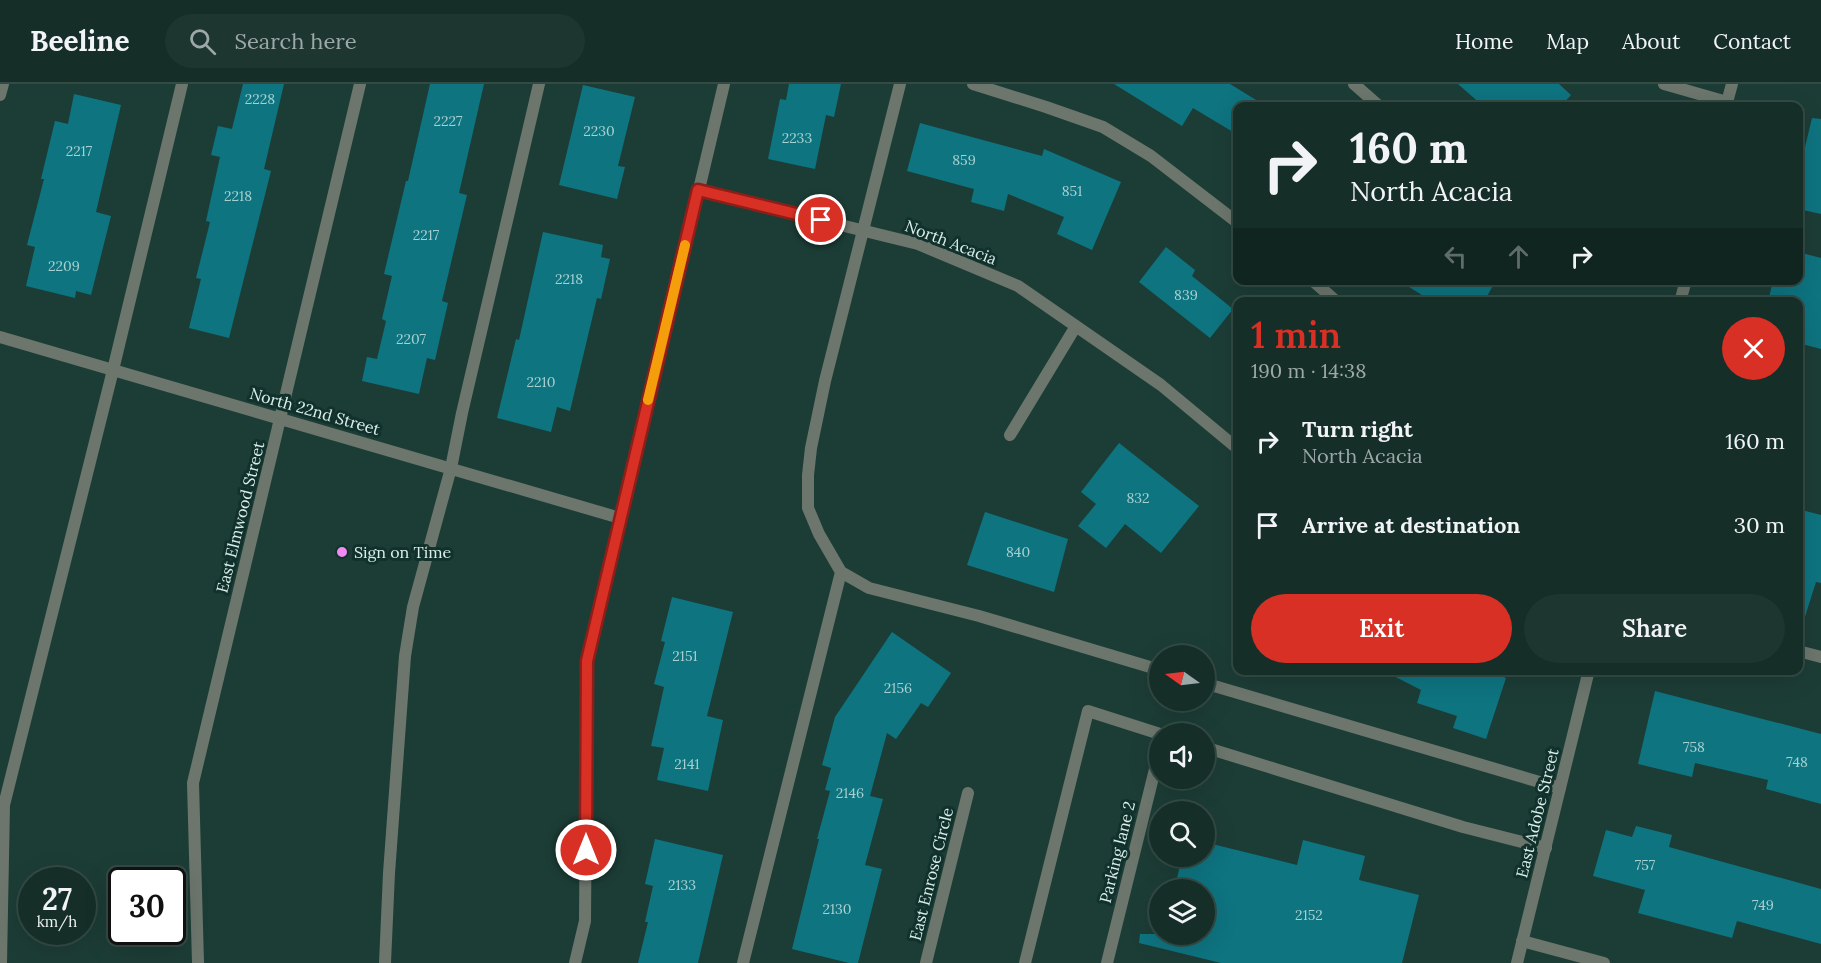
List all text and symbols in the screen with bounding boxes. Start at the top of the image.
search box [165,14,585,68]
text: Beeline [30,23,129,59]
icon: search [186,25,219,58]
text: Search here [234,27,357,55]
text: Home [1455,28,1513,55]
text: Map [1546,28,1589,55]
text: About [1622,28,1680,55]
text: Contact [1713,28,1791,55]
house number: 2228 [245,90,275,108]
house number: 2227 [433,112,463,130]
text: 160 m [1350,121,1468,175]
house number: 2230 [583,122,615,140]
icon: right [1251,126,1329,204]
house number: 2233 [782,129,812,147]
house number: 2217 [66,142,93,160]
house number: 859 [952,151,976,169]
text: North Acacia [1350,174,1513,208]
house number: 851 [1062,182,1082,200]
house number: 2218 [224,187,252,205]
pin [795,194,846,245]
icon: arrive [804,203,837,236]
street label: North Acacia [902,215,1000,269]
house number: 2217 [413,226,440,244]
icon: left [1439,240,1472,273]
icon: ahead [1502,240,1535,273]
icon: right [1565,240,1598,273]
house number: 2209 [48,257,80,275]
house number: 2218 [555,270,583,288]
house number: 839 [1174,286,1198,304]
text: 1 min [1251,312,1341,358]
button: close [1722,317,1785,380]
house number: 2207 [396,330,426,348]
text: 190 m · 14:38 [1251,358,1366,383]
house number: 2210 [527,373,555,391]
street label: North 22nd Street [248,383,383,439]
text: Turn right [1302,415,1413,443]
icon: right [1251,425,1284,458]
text: 160 m [1725,427,1785,455]
street label: East Elmwood Street [212,439,269,595]
text: North Acacia [1302,443,1423,468]
house number: 832 [1126,489,1150,507]
icon: arrive [1251,509,1284,542]
text: Arrive at destination [1302,511,1520,539]
text: 30 m [1734,511,1785,539]
place label: Sign on Time [354,542,452,562]
house number: 840 [1006,543,1030,561]
marker: Sign on Time [335,545,349,559]
button: Exit [1251,594,1512,663]
button: Share [1524,594,1785,663]
north arrow [1149,645,1215,711]
map controls [1149,645,1215,945]
house number: 2151 [672,647,698,665]
house number: 2156 [884,679,912,697]
button: sound [1149,723,1215,789]
house number: 758 [1683,738,1705,756]
street label: East Adobe Street [1511,746,1563,880]
house number: 748 [1786,753,1808,771]
house number: 2141 [674,755,700,773]
house number: 2146 [836,784,864,802]
street label: Parking lane 2 [1095,799,1139,905]
button: search [1149,801,1215,867]
street label: East Enrose Circle [905,805,957,942]
position arrow [554,818,618,882]
house number: 757 [1635,856,1656,874]
speed limit sign: 30 [108,867,186,945]
house number: 2133 [668,876,696,894]
button: layers [1149,879,1215,945]
text: 27 [42,880,72,918]
house number: 749 [1752,896,1774,914]
house number: 2130 [822,900,852,918]
house number: 2152 [1295,906,1323,924]
text: km/h [37,912,77,931]

